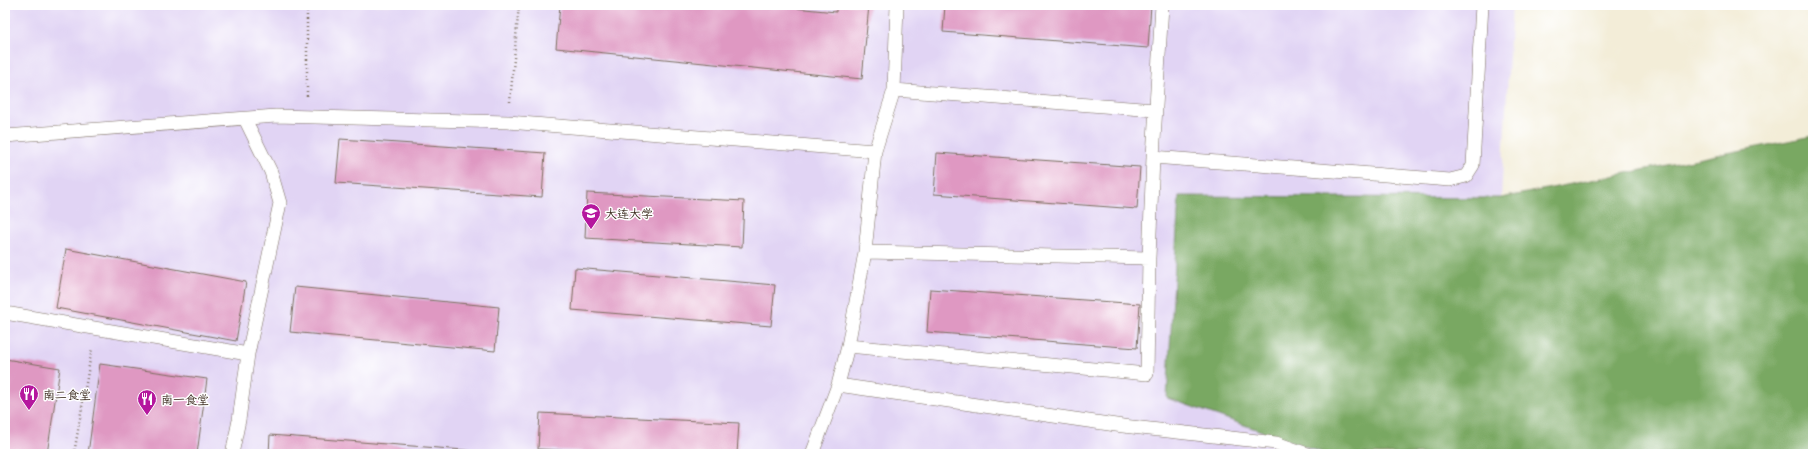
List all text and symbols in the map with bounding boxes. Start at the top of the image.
school or university icon: 大连大学 [580,202,602,230]
place label: 大连大学 [605,205,653,221]
restaurant icon: 南二食堂 [18,383,40,411]
place label: 南二食堂 [43,386,91,402]
restaurant icon: 南一食堂 [136,388,158,416]
place label: 南一食堂 [161,391,209,407]

